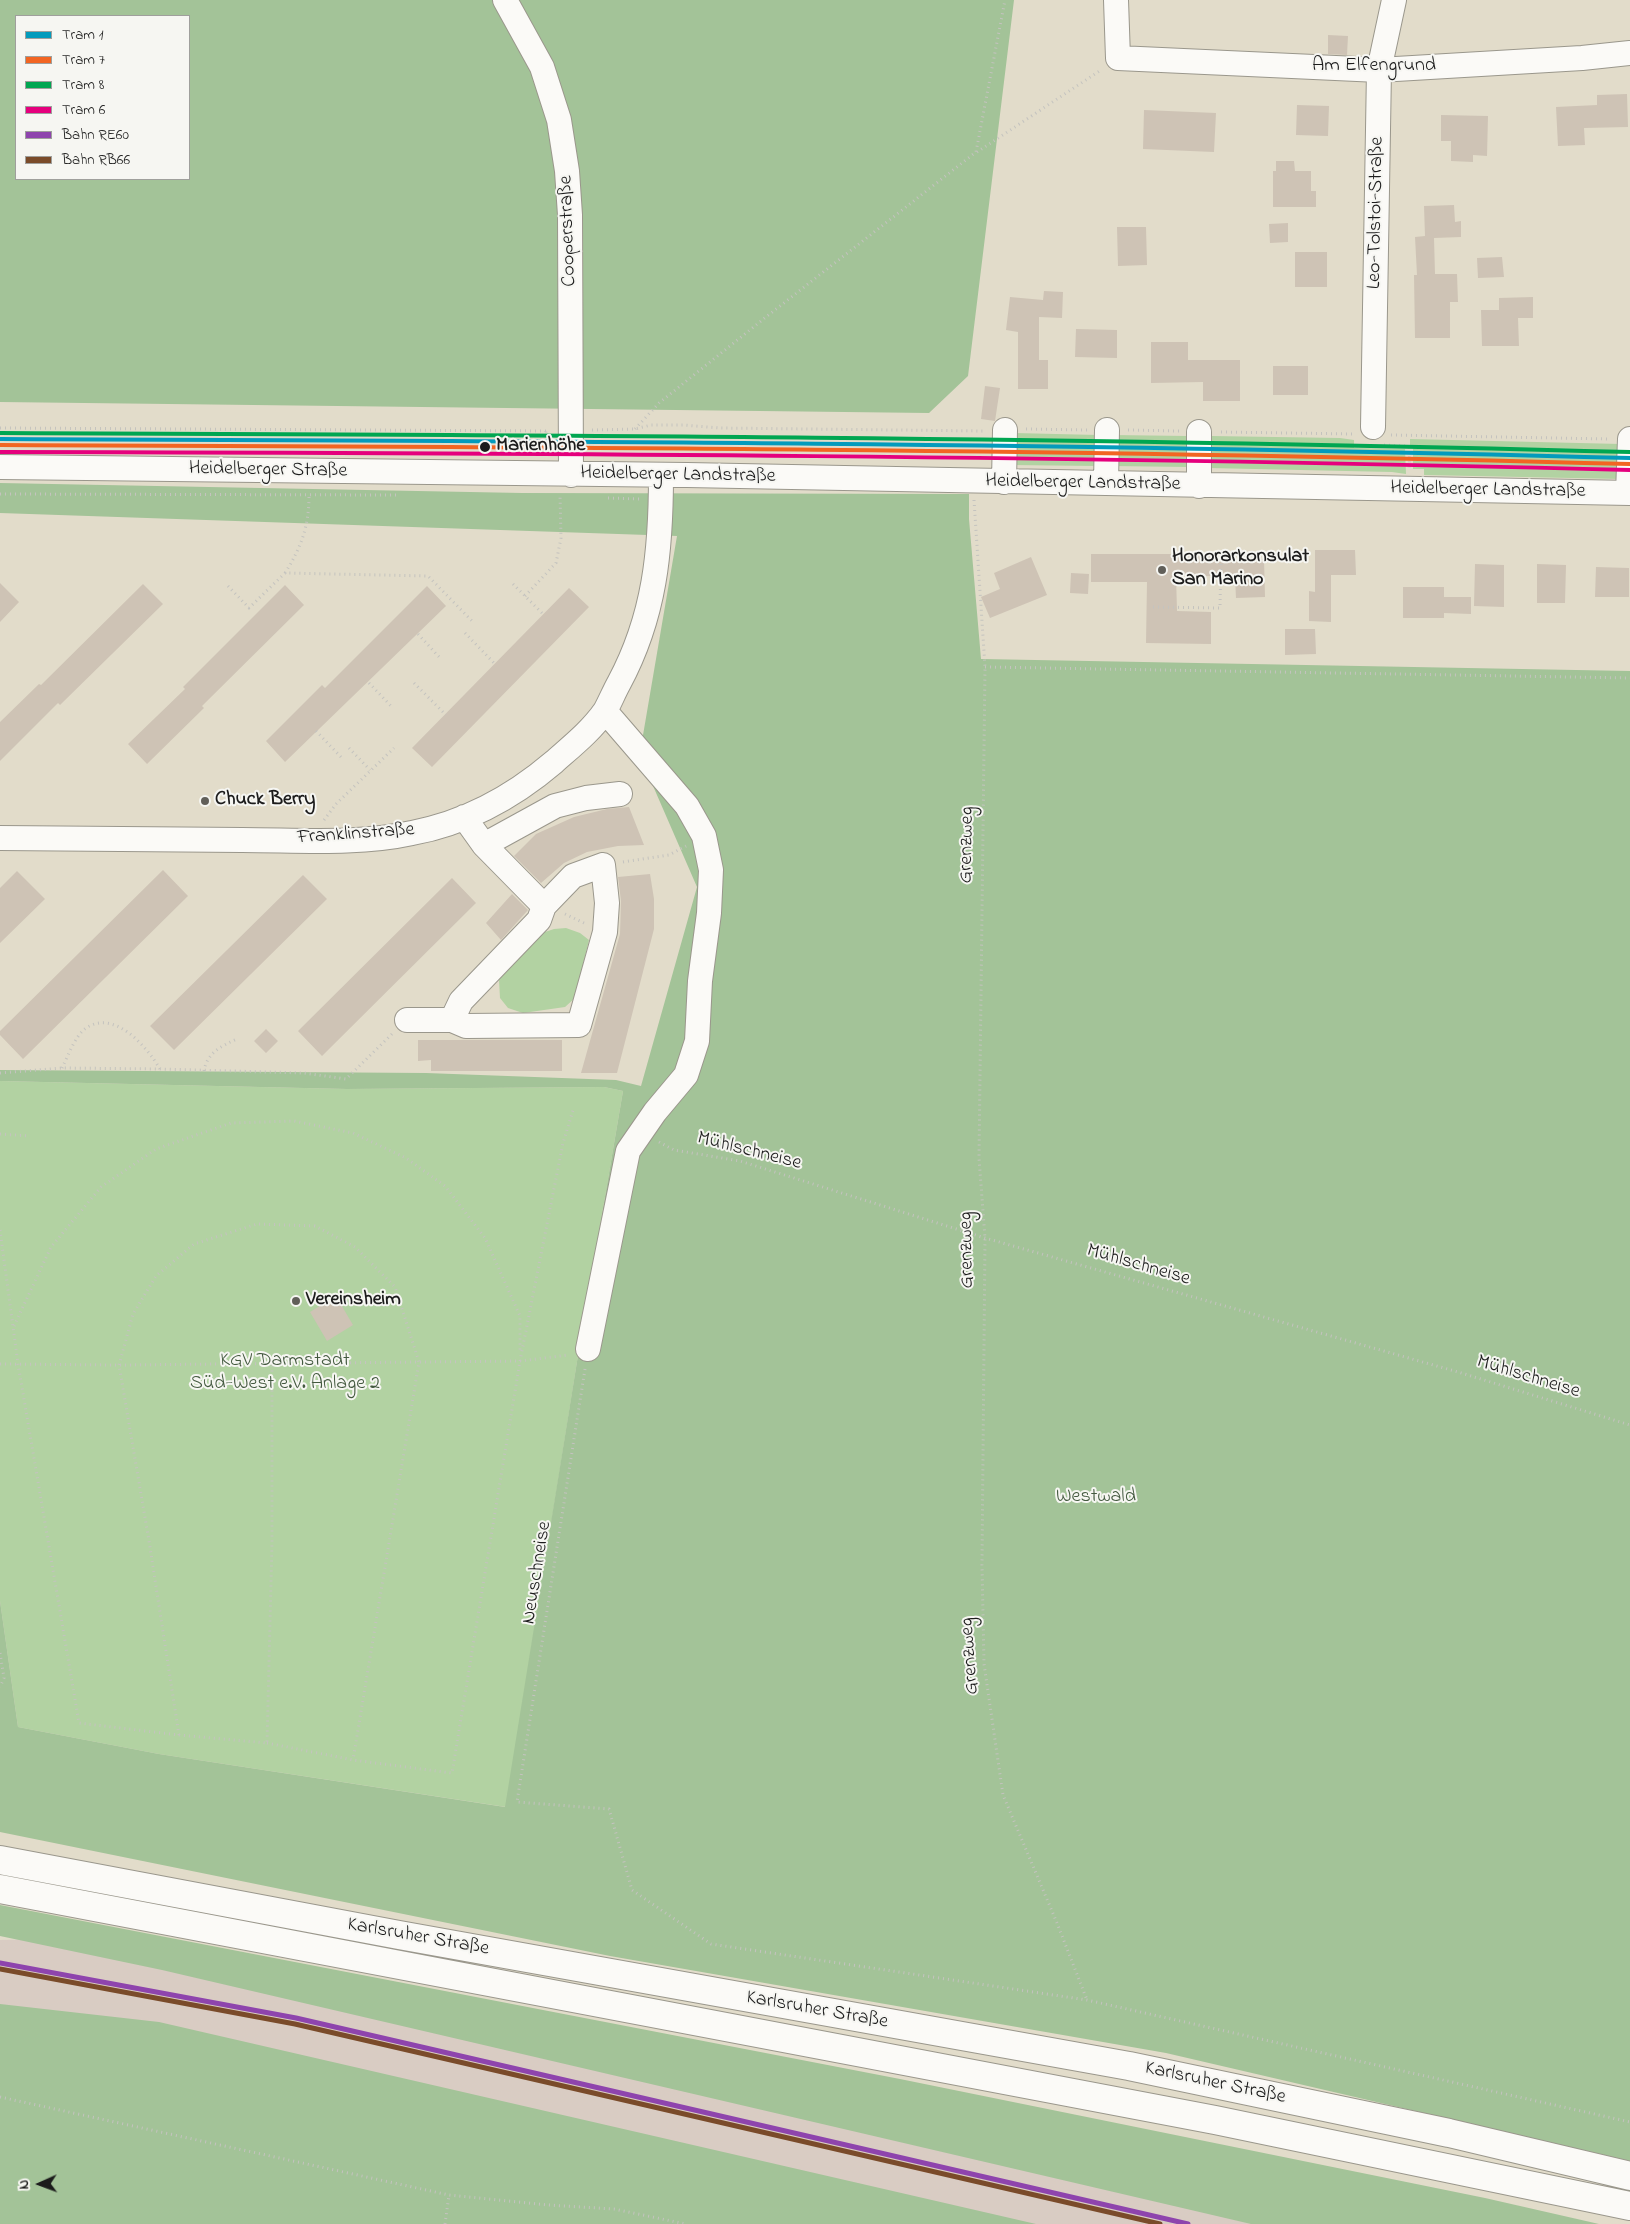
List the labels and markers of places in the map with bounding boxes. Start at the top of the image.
place label: Marienhöhe [496,435,585,459]
marker: Marienhöhe [478,440,492,454]
place label: Honorarkonsulat San Marino [1172,546,1309,593]
marker: Honorarkonsulat San Marino [1156,564,1168,576]
place label: Chuck Berry [215,789,315,813]
marker: Chuck Berry [199,795,211,807]
place label: Vereinsheim [306,1289,401,1313]
marker: Vereinsheim [290,1295,302,1307]

